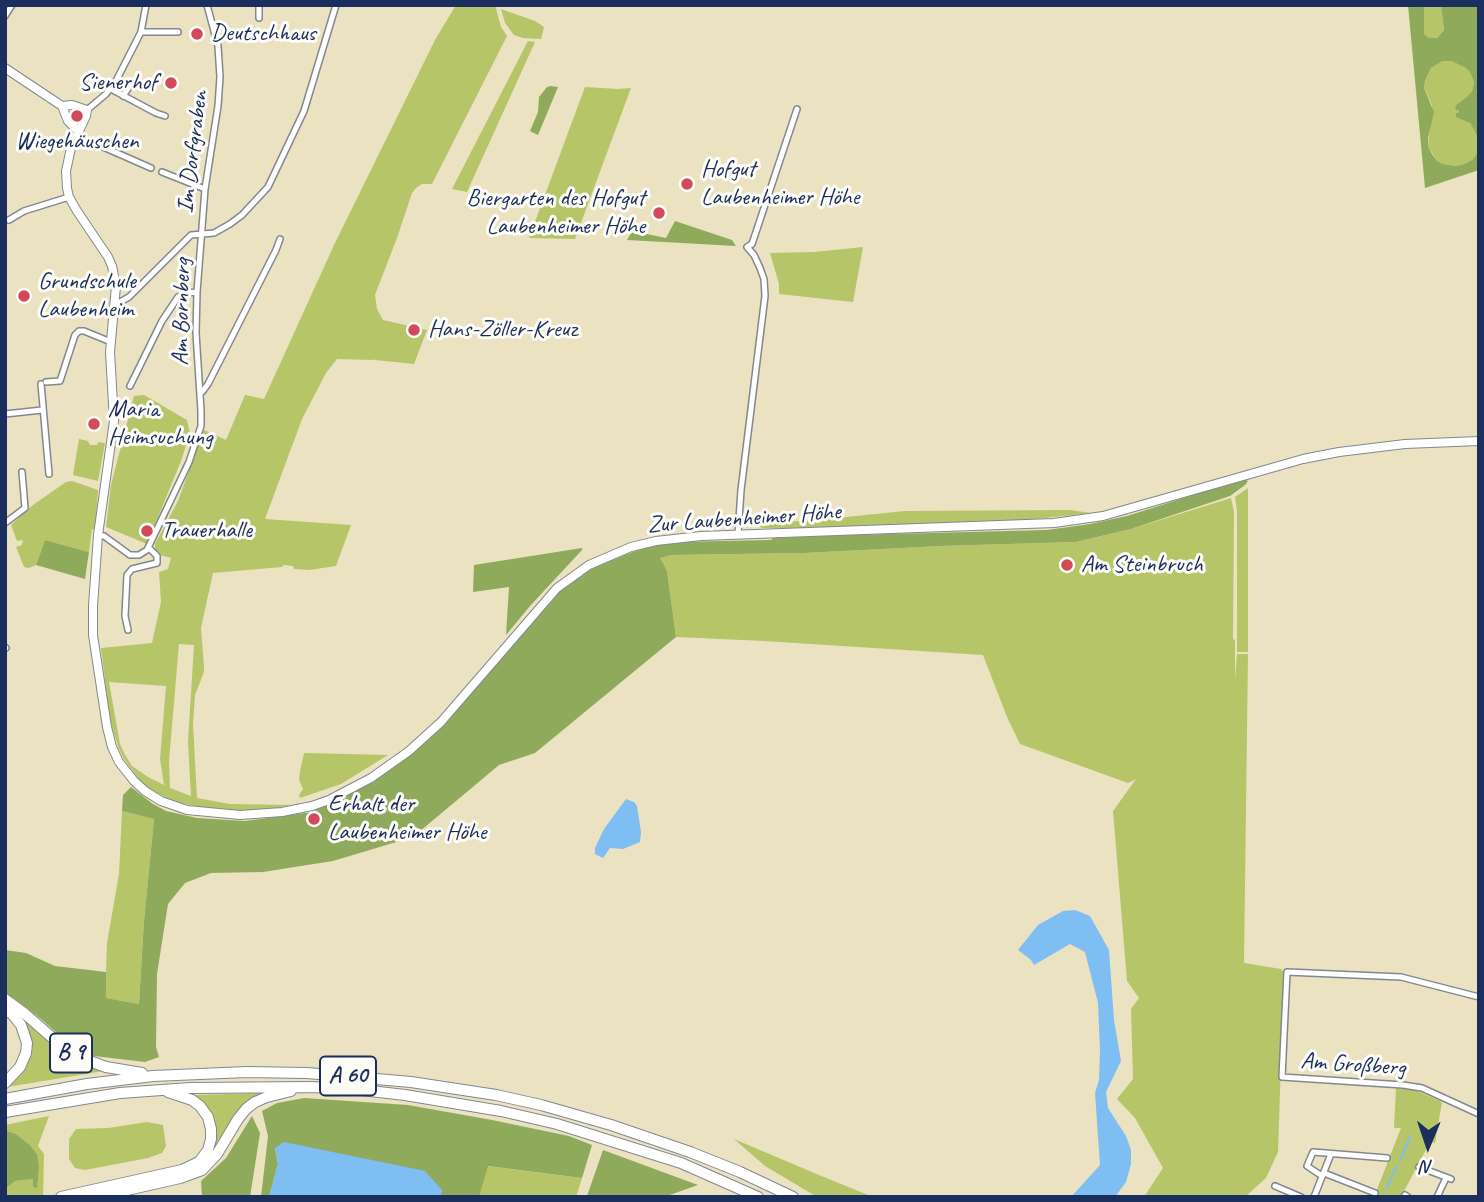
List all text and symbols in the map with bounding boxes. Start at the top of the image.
place label: Deutschhaus [211,20,316,48]
marker: Deutschhaus [189,26,205,42]
place label: Sienerhof [79,69,157,97]
marker: Sienerhof [163,75,179,91]
street label: Im Dorfgraben [171,89,215,215]
marker: Wiegehäuschen [69,108,85,124]
place label: Wiegehäuschen [16,128,138,156]
place label: Hofgut Laubenheimer Höhe [701,156,859,212]
marker: Hofgut Laubenheimer Höhe [679,176,695,192]
place label: Biergarten des Hofgut Laubenheimer Höhe [466,185,645,241]
marker: Biergarten des Hofgut Laubenheimer Höhe [651,205,667,221]
street label: Am Bornberg [167,258,197,366]
place label: Grundschule Laubenheim [38,268,136,324]
marker: Grundschule Laubenheim [16,288,32,304]
place label: Hans-Zöller-Kreuz [428,316,577,344]
marker: Hans-Zöller-Kreuz [406,322,422,338]
place label: Maria Heimsuchung [108,396,213,452]
marker: Maria Heimsuchung [86,416,102,432]
street label: Zur Laubenheimer Höhe [646,498,842,540]
place label: Trauerhalle [161,517,252,545]
marker: Trauerhalle [139,523,155,539]
place label: Am Steinbruch [1081,551,1203,579]
marker: Am Steinbruch [1059,557,1075,573]
place label: Erhalt der Laubenheimer Höhe [328,791,486,847]
marker: Erhalt der Laubenheimer Höhe [306,811,322,827]
road number: B 9 [50,1034,92,1072]
street label: Am Großberg [1300,1047,1406,1083]
road number: A 60 [320,1056,376,1096]
north arrow [1393,1111,1463,1181]
text: N [1421,1155,1434,1179]

